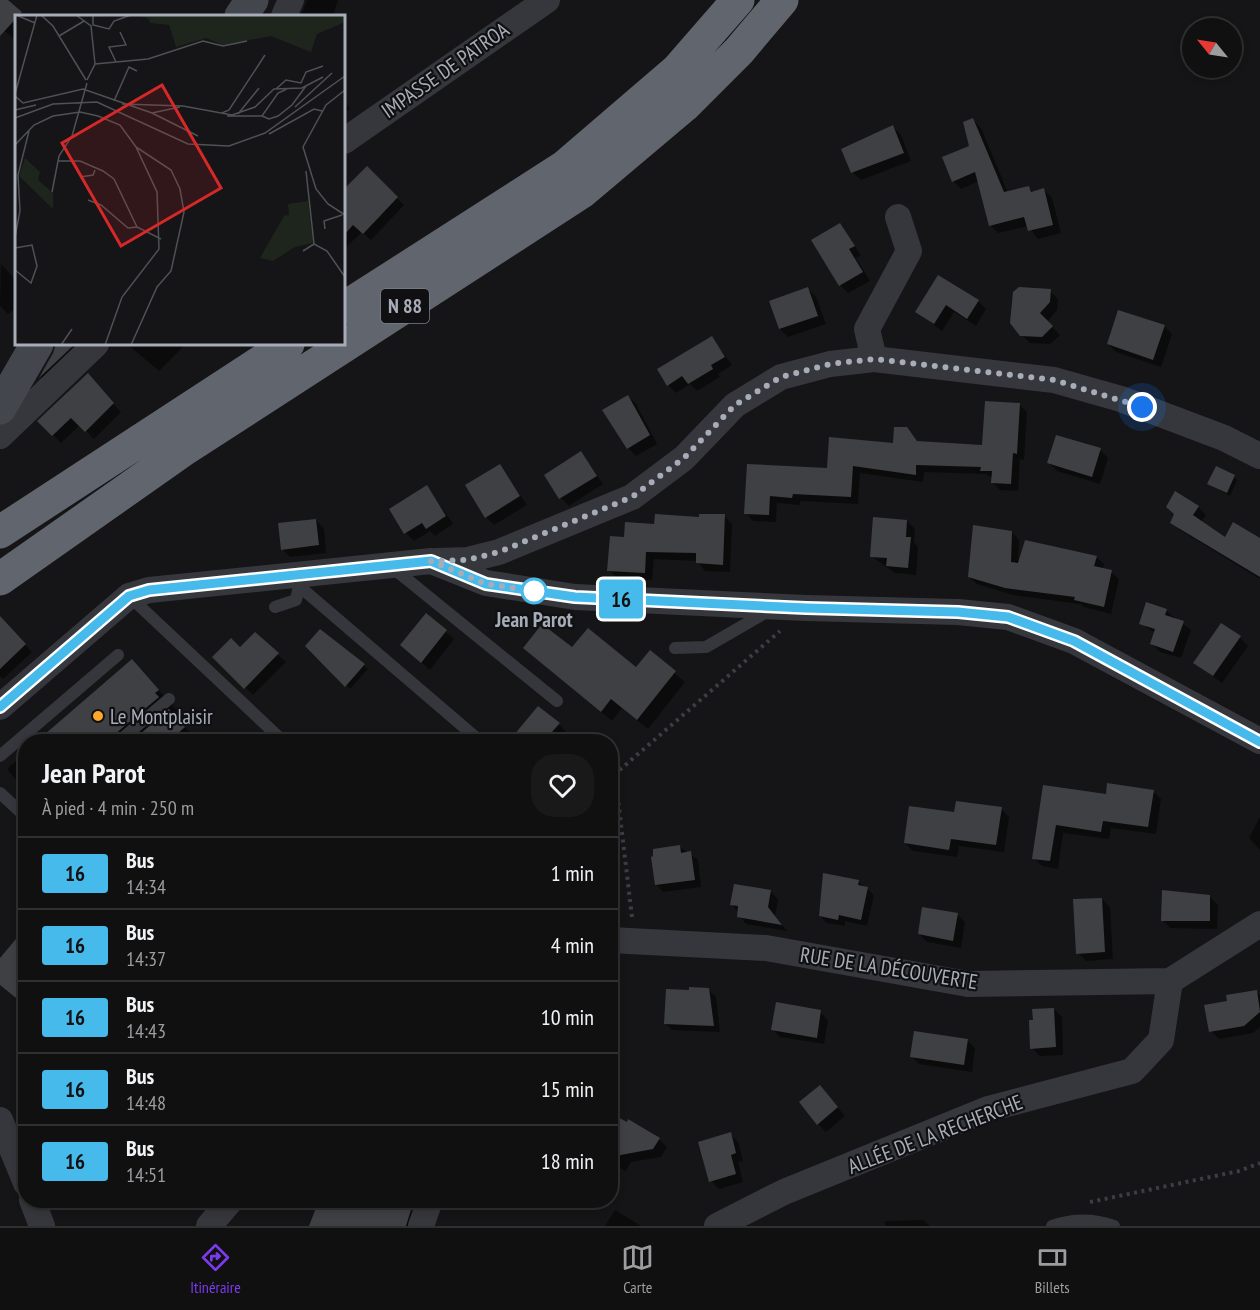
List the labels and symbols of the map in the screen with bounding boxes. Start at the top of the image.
inset map [15,15,345,345]
street label: IMPASSE DE PATROA [376,16,514,124]
north arrow [1182,18,1242,78]
road number: N 88 [381,289,429,323]
your location [1127,392,1157,422]
marker: Jean Parot [521,578,547,604]
line badge: 16 [594,580,648,618]
place label: Jean Parot [494,606,573,633]
place label: Le Montplaisir [110,703,213,730]
marker: Le Montplaisir [91,709,105,723]
street label: RUE DE LA DÉCOUVERTE [798,941,980,995]
street label: ALLÉE DE LA RECHERCHE [844,1088,1026,1180]

